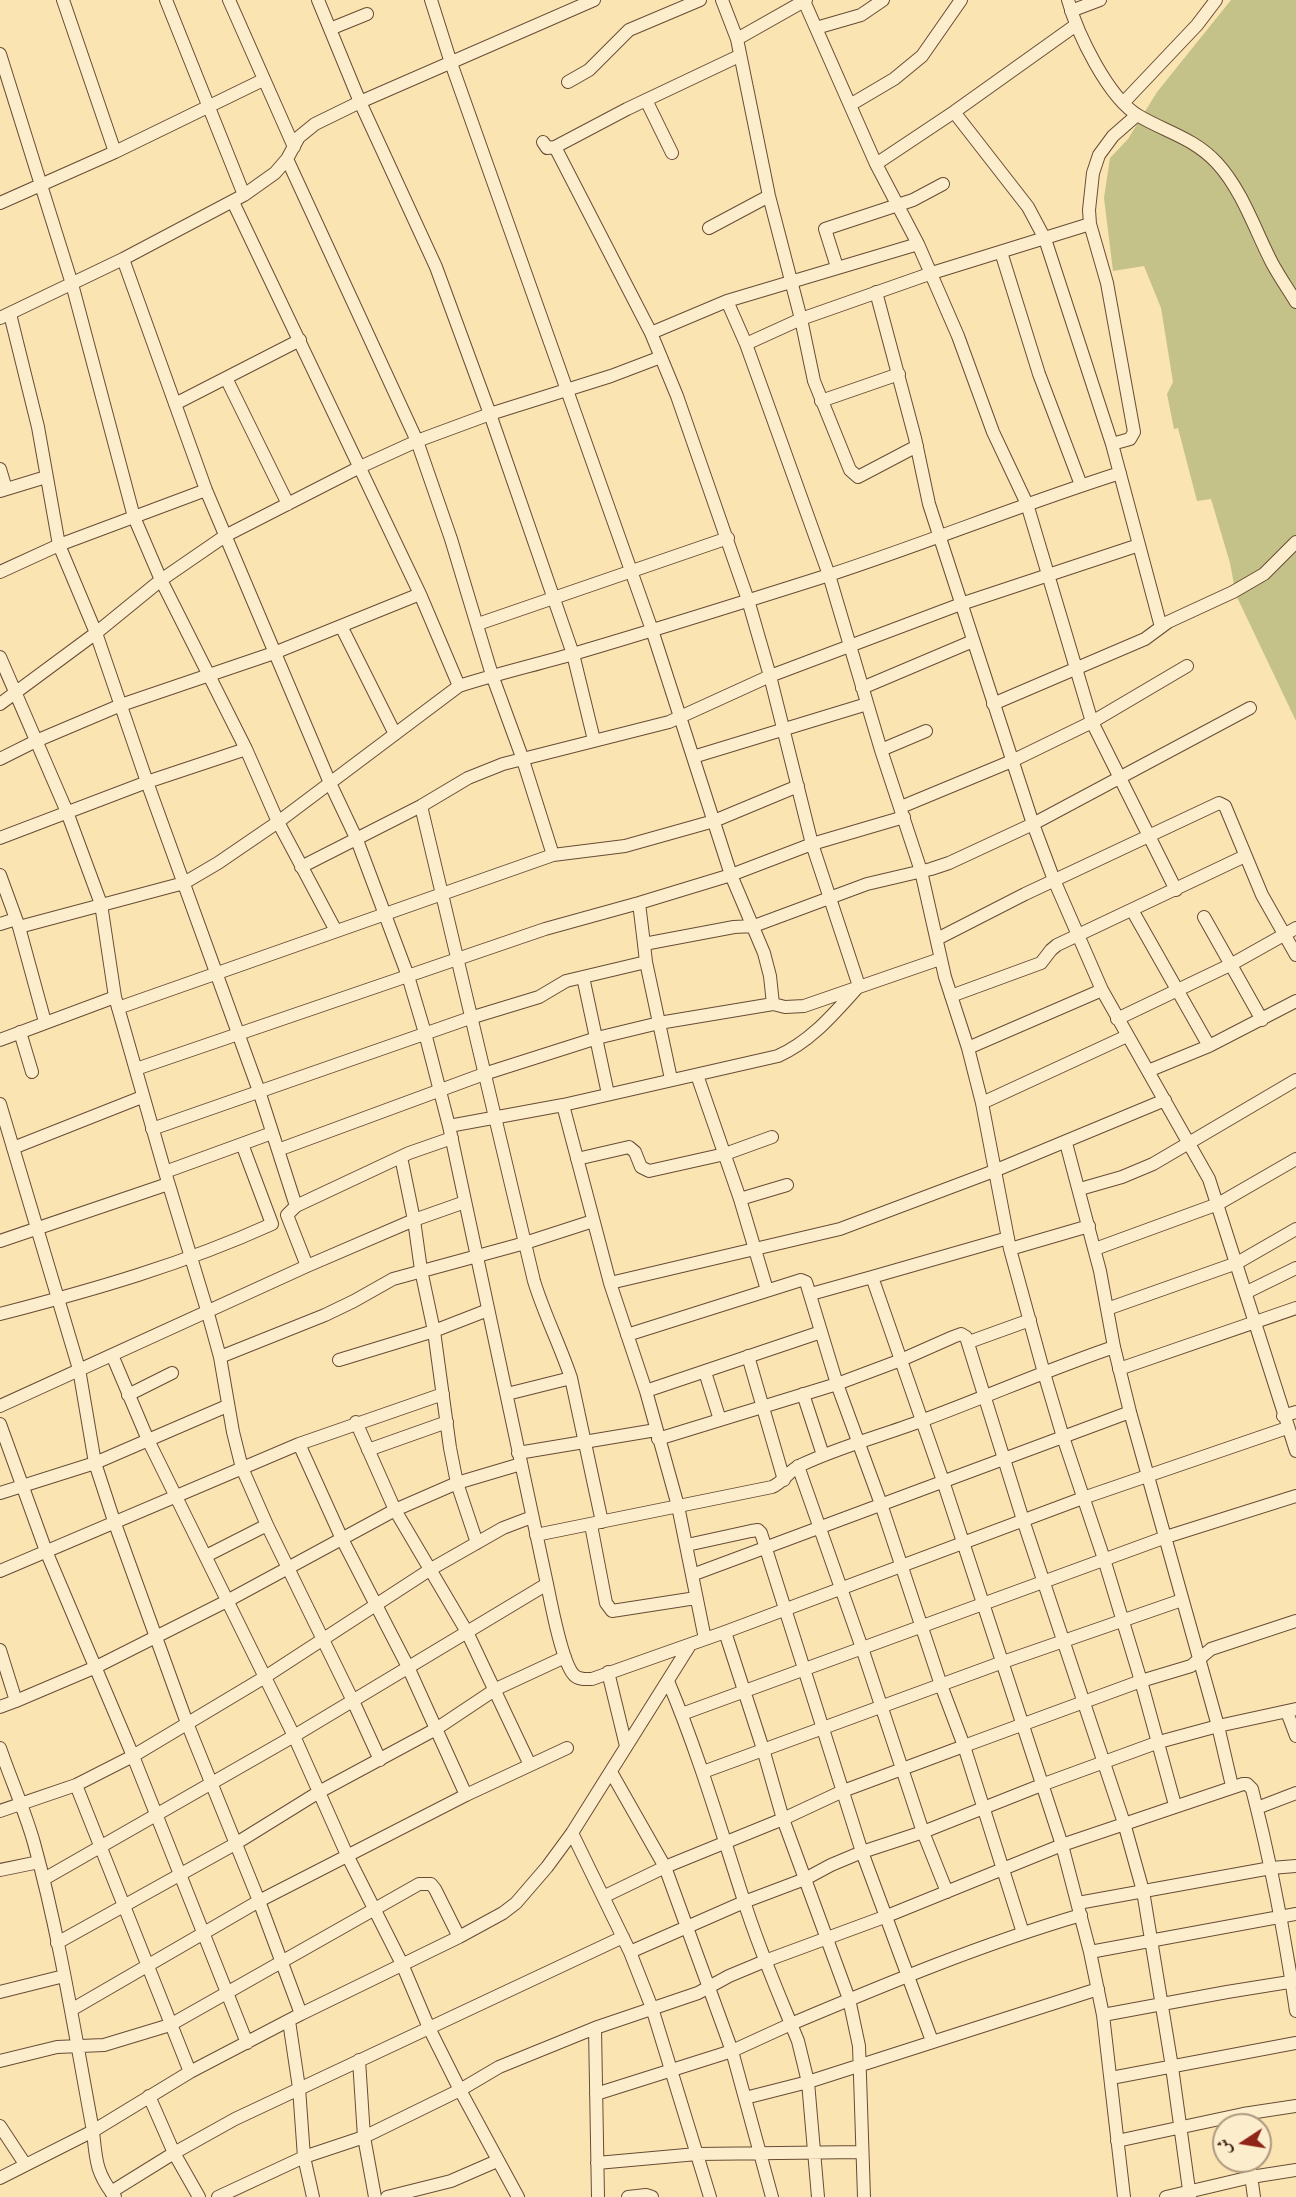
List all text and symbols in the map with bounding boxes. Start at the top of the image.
north arrow [1212,2113,1272,2173]
text: ش [1213,2136,1239,2157]

